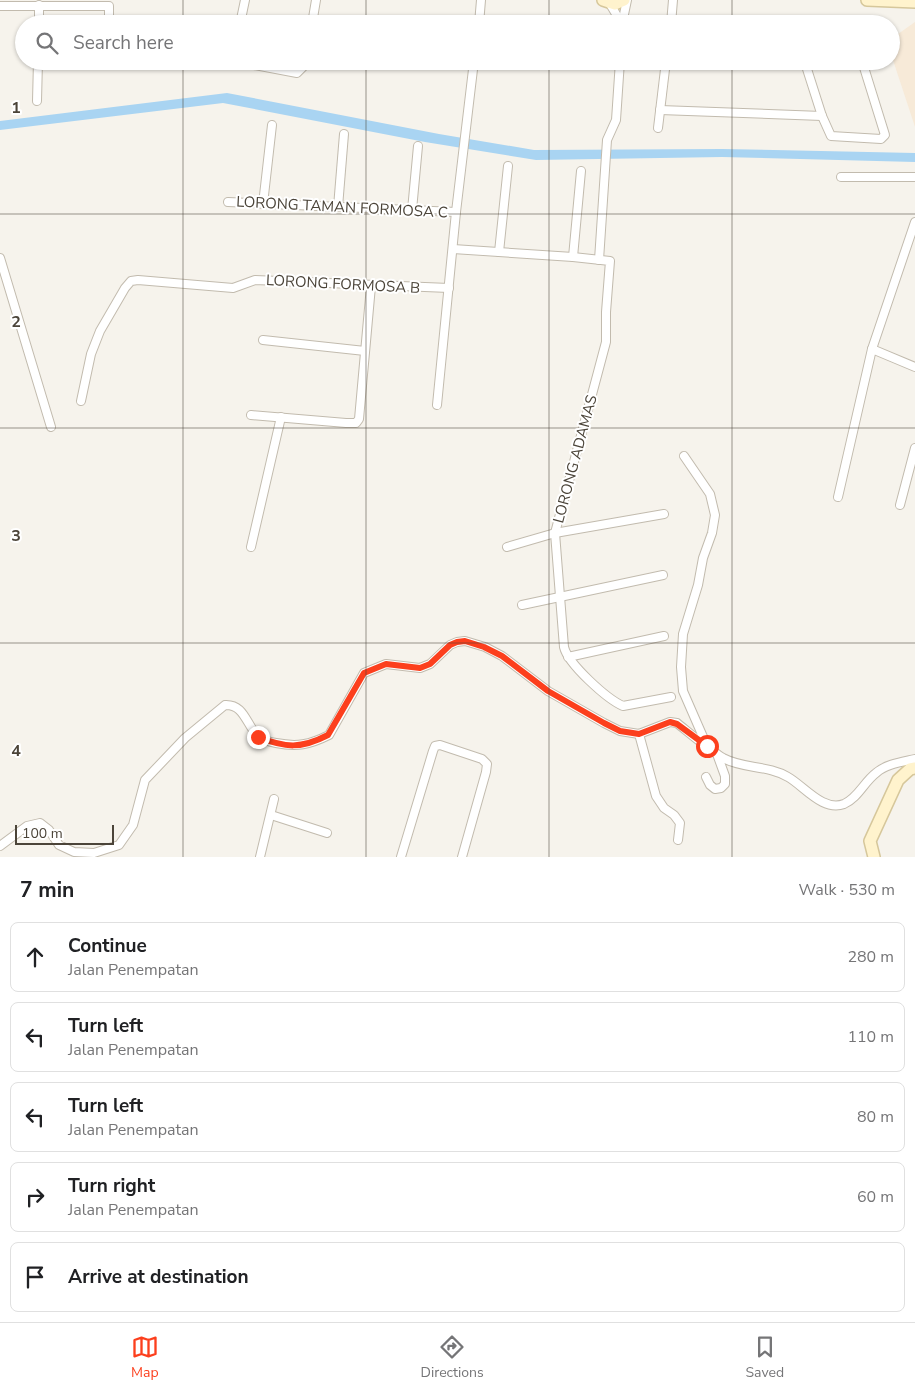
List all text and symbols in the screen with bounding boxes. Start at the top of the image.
search box [15,15,900,70]
icon: search [33,29,61,57]
text: Search here [73,30,174,56]
text: 1 [11,97,21,119]
street label: LORONG TAMAN FORMOSA C [236,191,448,223]
street label: LORONG FORMOSA B [265,270,421,298]
text: 2 [11,311,21,333]
street label: LORONG ADAMAS [548,393,602,525]
text: 3 [11,525,21,547]
route end [247,726,270,749]
route start [696,735,719,758]
text: 4 [11,740,21,762]
scale bar [15,822,114,845]
text: 100 m [22,824,63,843]
text: 7 min [20,876,74,904]
text: Walk · 530 m [799,879,895,901]
text: Continue [68,933,147,959]
icon: ahead [21,943,49,971]
text: 280 m [847,946,894,968]
text: Jalan Penempatan [68,959,199,981]
text: Turn left [68,1013,143,1039]
icon: left [21,1023,49,1051]
text: 110 m [847,1026,894,1048]
text: Jalan Penempatan [68,1039,199,1061]
text: Turn left [68,1093,143,1119]
icon: left [21,1103,49,1131]
text: 80 m [857,1106,894,1128]
text: Jalan Penempatan [68,1119,199,1141]
text: Turn right [68,1173,155,1199]
icon: right [21,1183,49,1211]
text: 60 m [857,1186,894,1208]
text: Jalan Penempatan [68,1199,199,1221]
icon: arrive [21,1263,49,1291]
text: Arrive at destination [68,1264,249,1290]
tab: Map [131,1333,159,1382]
tab: Directions [421,1333,484,1382]
tab: Saved [745,1333,784,1382]

